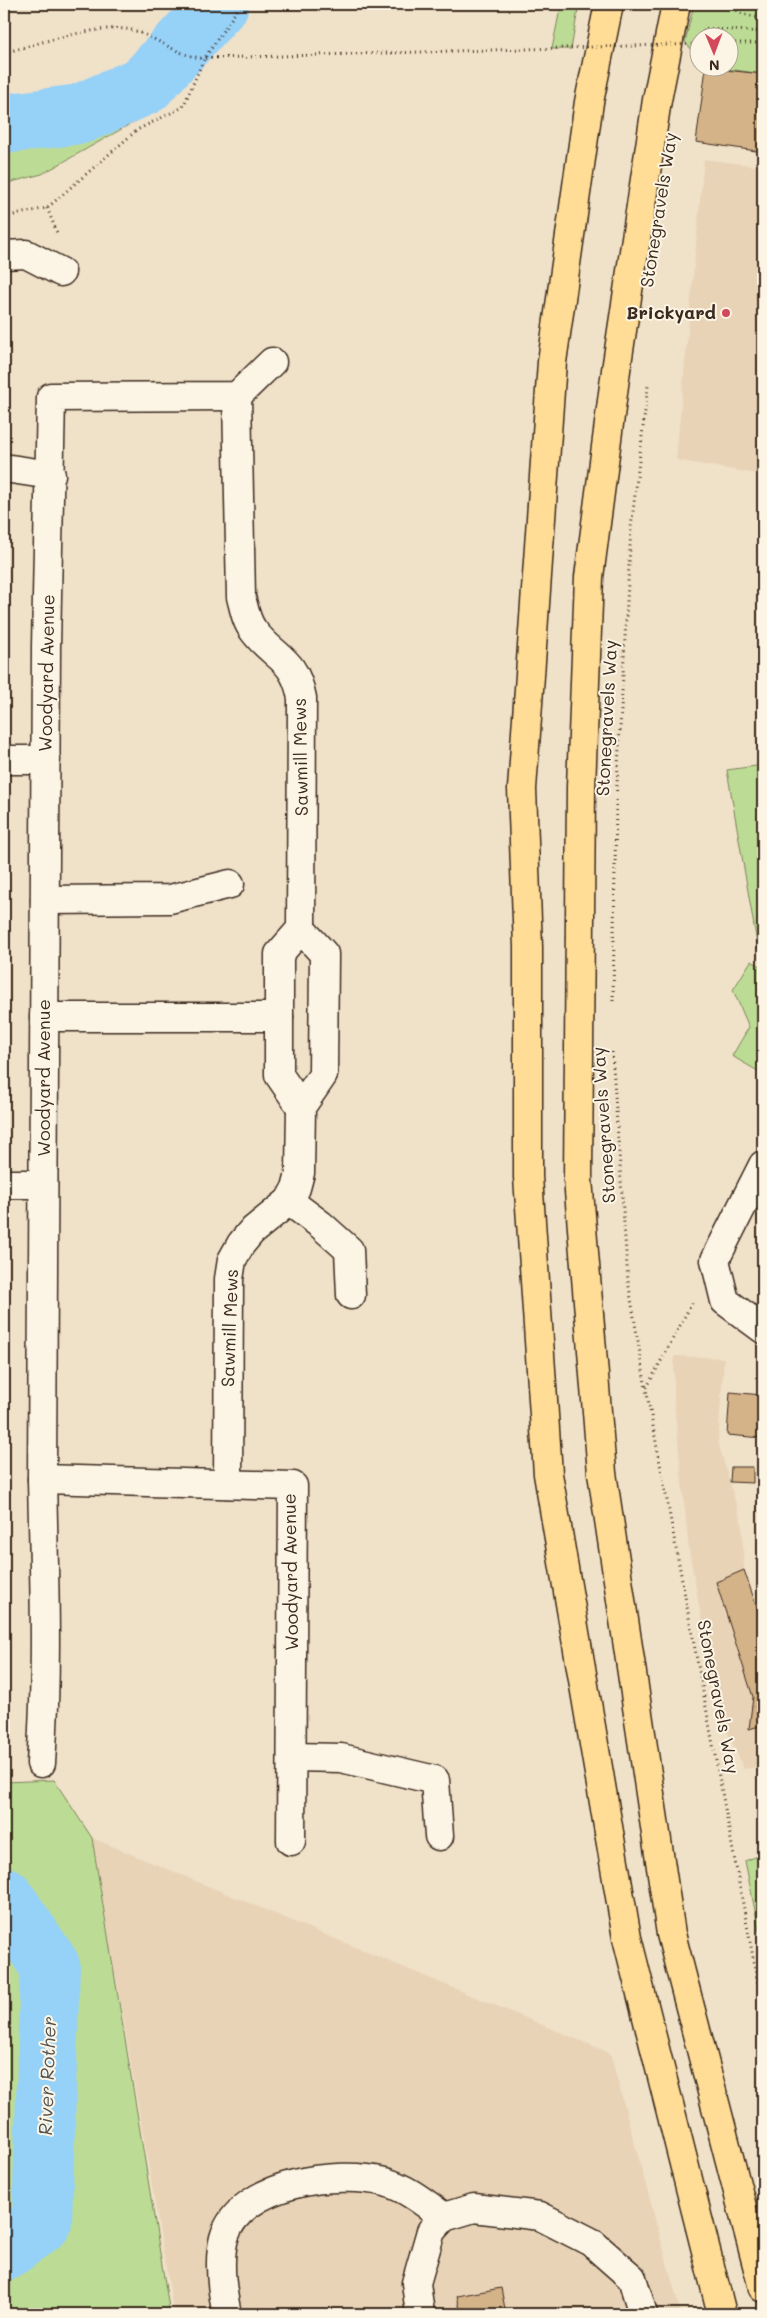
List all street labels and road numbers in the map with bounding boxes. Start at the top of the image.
street label: Stonegravels Way [634,131,682,289]
street label: Woodyard Avenue [33,594,59,752]
street label: Stonegravels Way [590,639,622,797]
street label: Sawmill Mews [287,698,313,816]
street label: Woodyard Avenue [31,999,55,1157]
street label: Stonegravels Way [586,1046,620,1204]
street label: Sawmill Mews [215,1268,243,1387]
street label: Woodyard Avenue [277,1493,303,1651]
street label: Stonegravels Way [692,1618,746,1776]

